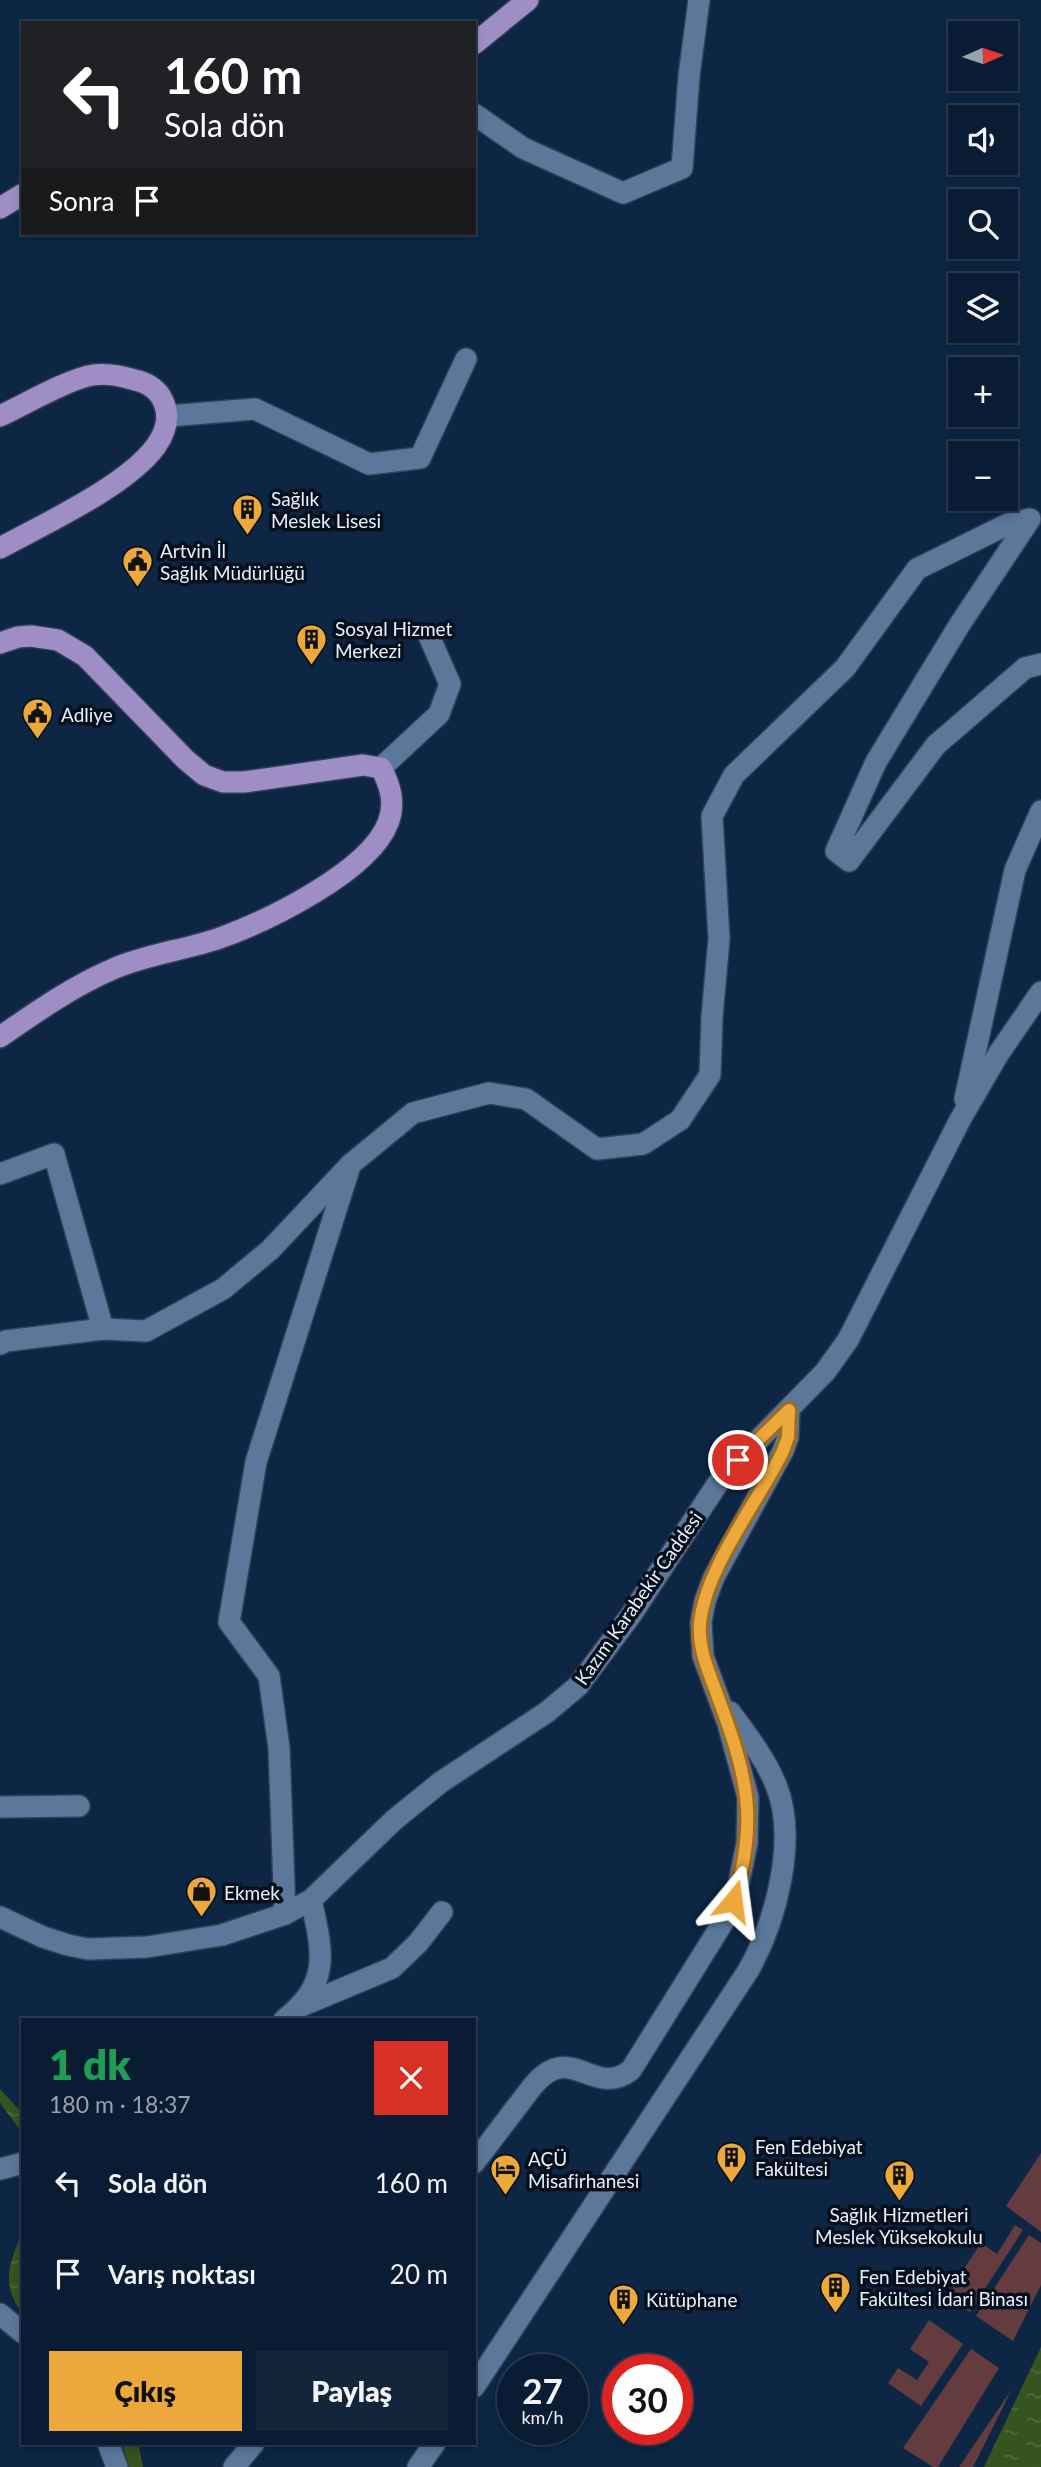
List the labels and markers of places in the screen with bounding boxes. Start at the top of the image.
place label: Sağlık Meslek Lisesi [271,487,381,532]
building icon: Sağlık Meslek Lisesi [231,492,265,536]
place label: Artvin İl Sağlık Müdürlüğü [160,539,305,584]
public building icon: Artvin İl Sağlık Müdürlüğü [120,544,154,588]
place label: Sosyal Hizmet Merkezi [335,617,453,662]
building icon: Sosyal Hizmet Merkezi [295,622,329,666]
public building icon: Adliye [21,697,55,741]
place label: Adliye [61,703,113,726]
pin [708,1430,768,1490]
shop icon: Ekmek [184,1875,218,1919]
place label: Ekmek [224,1881,280,1904]
place label: Fen Edebiyat Fakültesi [755,2135,863,2180]
building icon: Fen Edebiyat Fakültesi [715,2140,749,2184]
place label: AÇÜ Misafirhanesi [528,2147,639,2192]
hotel icon: AÇÜ Misafirhanesi [488,2152,522,2196]
building icon: Sağlık Hizmetleri Meslek Yüksekokulu [882,2158,916,2202]
place label: Sağlık Hizmetleri Meslek Yüksekokulu [815,2203,983,2248]
place label: Fen Edebiyat Fakültesi İdari Binası [859,2265,1028,2310]
building icon: Fen Edebiyat Fakültesi İdari Binası [819,2270,853,2314]
building icon: Kütüphane [606,2282,640,2326]
place label: Kütüphane [646,2288,737,2311]

